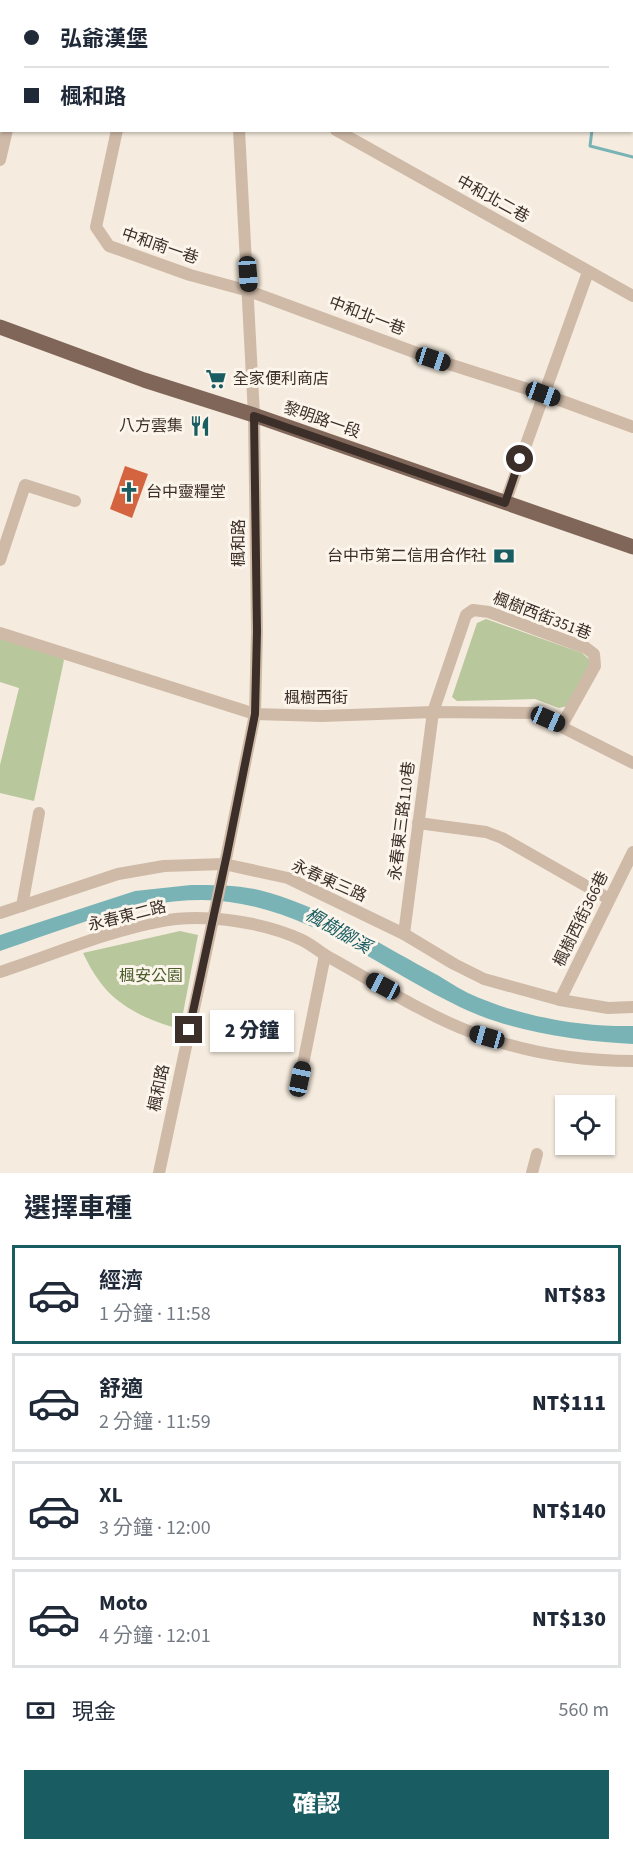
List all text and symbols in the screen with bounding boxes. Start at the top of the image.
text: 弘爺漢堡 [60,23,148,55]
text: 楓和路 [60,81,126,113]
street label: 中和北二巷 [453,170,533,228]
street label: 中和南一巷 [119,223,201,269]
car [238,255,258,293]
street label: 中和北一巷 [326,291,408,341]
car [413,345,453,373]
supermarket icon: 全家便利商店 [204,367,228,391]
place label: 全家便利商店 [233,368,329,390]
car [523,379,563,409]
street label: 黎明路一段 [281,397,363,443]
restaurant icon: 八方雲集 [188,414,212,438]
place label: 八方雲集 [119,415,183,437]
route start [506,445,533,472]
church icon: 台中靈糧堂 [117,480,141,504]
place label: 台中靈糧堂 [146,481,226,503]
street label: 楓和路 [228,519,250,567]
bank icon: 台中市第二信用合作社 [492,544,516,568]
place label: 台中市第二信用合作社 [327,545,487,567]
street label: 楓樹西街351巷 [490,587,594,645]
street label: 楓樹西街 [284,687,348,709]
car [528,703,568,735]
street label: 永春東三路110巷 [384,760,420,882]
street label: 永春東三路 [288,855,370,907]
street label: 楓樹西街366巷 [548,868,614,970]
street label: 永春東二路 [86,896,168,936]
water label: 楓樹腳溪 [301,902,378,961]
park label: 楓安公園 [119,965,183,987]
car [363,970,403,1002]
callout: 2 分鐘 [210,1009,294,1051]
route end [175,1016,202,1043]
text: 2 分鐘 [225,1017,279,1045]
car [467,1023,507,1051]
car [287,1060,313,1098]
street label: 楓和路 [143,1062,175,1114]
map controls [555,1095,615,1155]
button: locate [555,1095,615,1155]
text: 選擇車種 [24,1189,132,1228]
text: 經濟 [99,1265,143,1297]
icon: car [27,1268,81,1322]
text: NT$83 [544,1279,606,1311]
text: 1 分鐘 · 11:58 [99,1300,211,1328]
text: 舒適 [99,1373,143,1405]
icon: car [27,1376,81,1430]
text: NT$111 [532,1387,606,1419]
text: 2 分鐘 · 11:59 [99,1408,211,1436]
text: XL [99,1479,123,1511]
icon: car [27,1484,81,1538]
text: NT$140 [532,1495,606,1527]
text: 3 分鐘 · 12:00 [99,1514,211,1542]
text: Moto [99,1587,148,1619]
icon: car [27,1592,81,1646]
text: NT$130 [532,1603,606,1635]
text: 4 分鐘 · 12:01 [99,1622,211,1650]
icon: cash [24,1694,57,1727]
text: 現金 [72,1696,116,1728]
text: 560 m [559,1696,609,1724]
button: 確認 [24,1770,609,1839]

